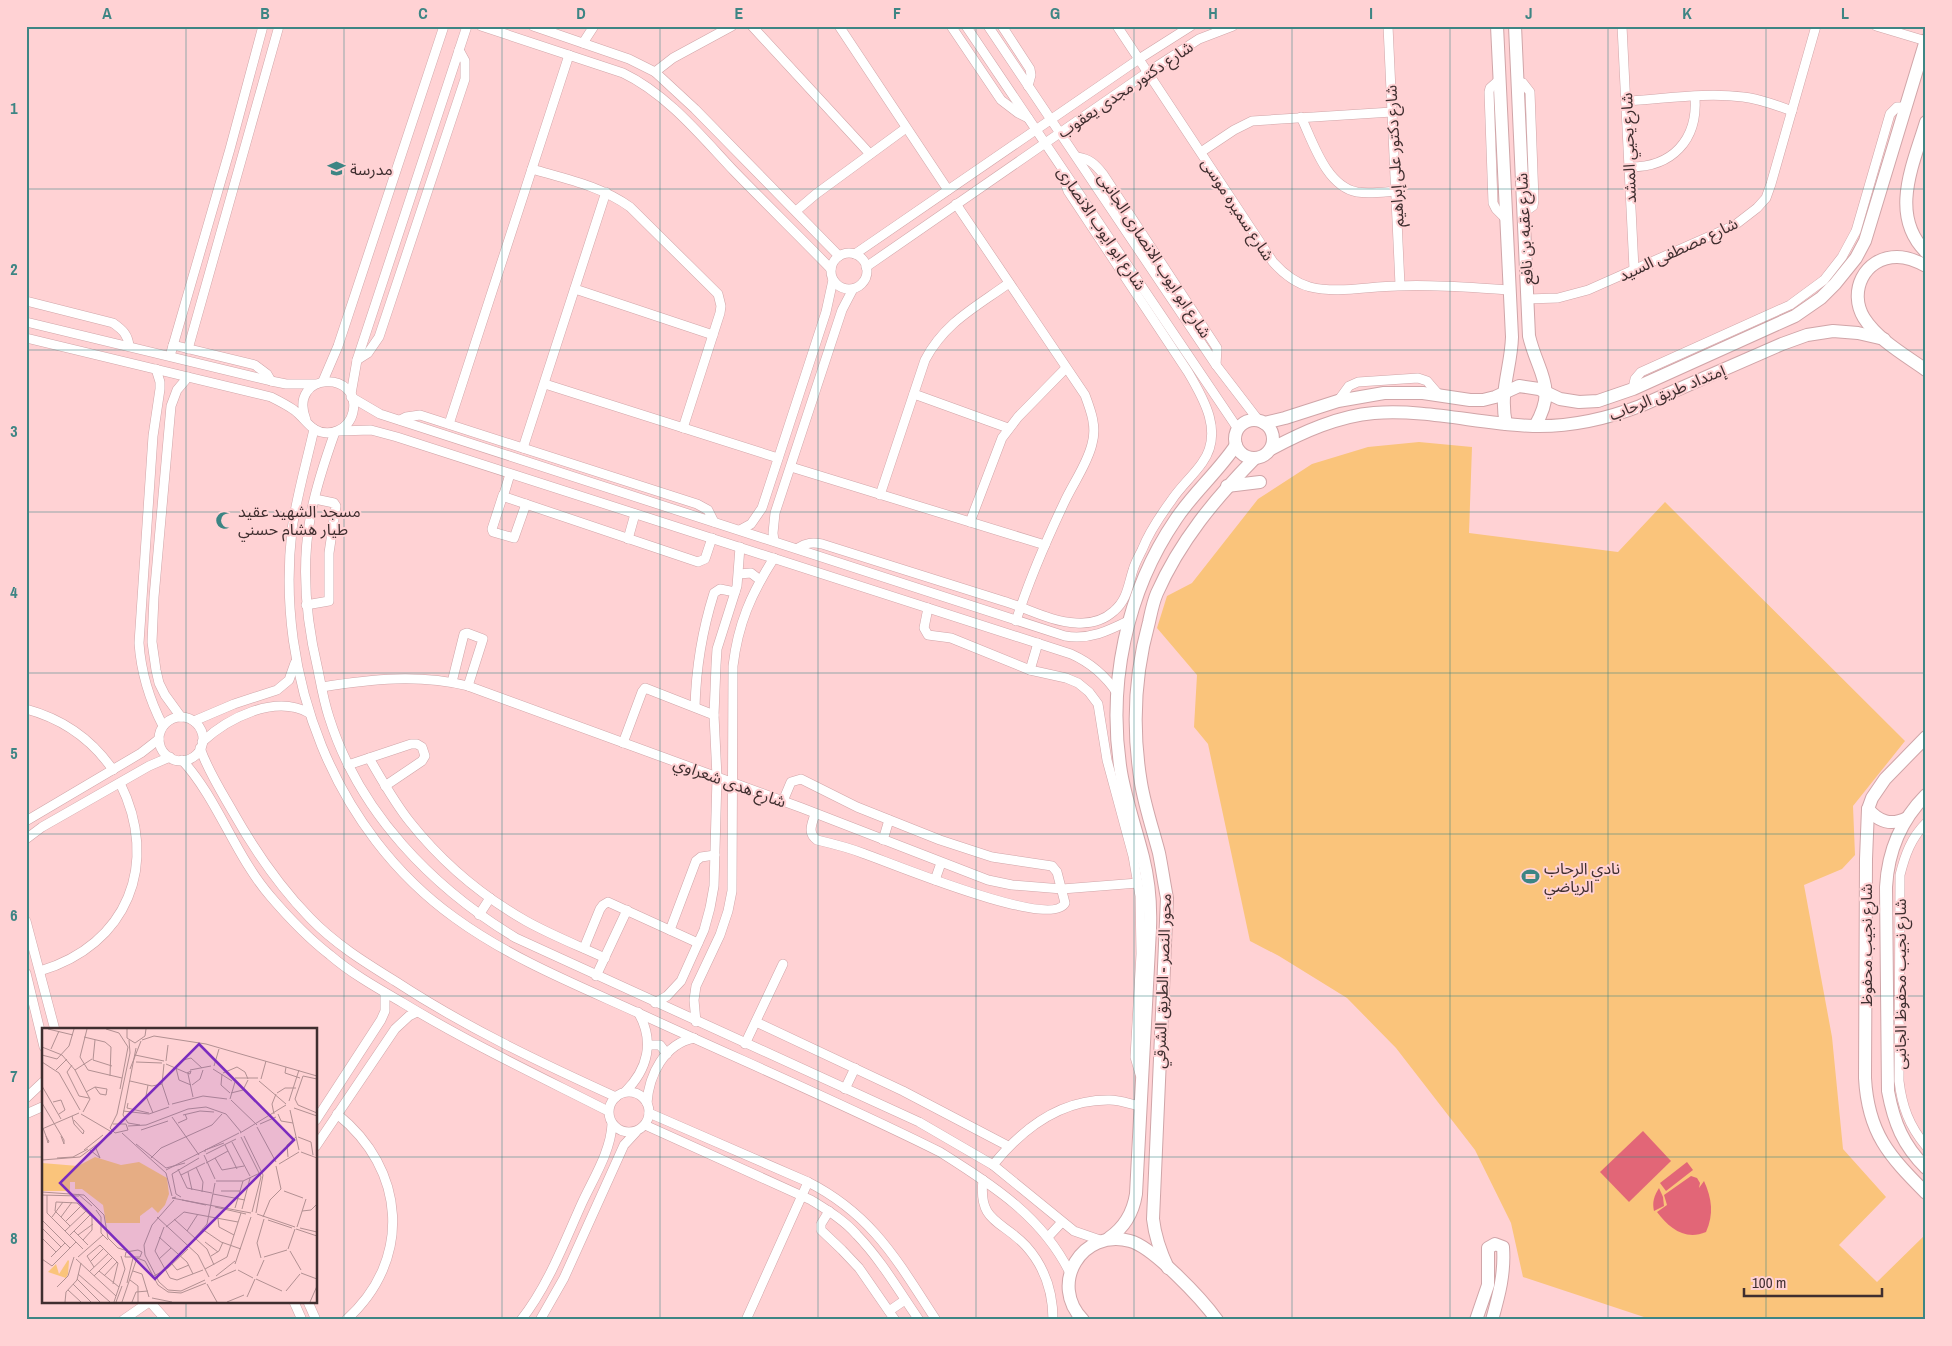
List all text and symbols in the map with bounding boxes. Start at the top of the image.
text: A [102,2,112,24]
text: B [260,2,270,24]
text: C [418,2,428,24]
text: D [576,2,586,24]
text: E [735,2,744,24]
text: F [893,2,901,24]
text: G [1050,2,1060,24]
text: H [1208,2,1218,24]
text: I [1369,2,1373,24]
text: J [1525,2,1533,24]
text: K [1682,2,1692,24]
text: L [1841,2,1849,24]
street label: شارع دكتور مجدى يعقوب [1053,35,1198,144]
street label: شارع دكتور على إبراهيم [1379,84,1411,228]
street label: شارع يحيي المشد [1615,92,1643,204]
text: 1 [10,97,18,119]
street label: شارع سميره موسى [1195,153,1280,266]
place label: مدرسة [350,158,393,180]
school or university icon: مدرسة [326,159,346,179]
street label: شارع ابو ايوب الانصارى [1051,162,1152,295]
street label: شارع ابو ايوب الانصارى الجانبى [1091,168,1217,343]
street label: شارع عقبه بن نافع [1510,172,1540,285]
street label: شارع مصطفى السيد [1615,212,1742,288]
text: 2 [10,258,18,280]
street label: إمتداد طريق الرحاب [1606,358,1729,425]
text: 3 [10,420,18,442]
place label: مسجد الشهيد عقيد طيار هشام حسني [238,500,361,542]
mosque icon: مسجد الشهيد عقيد طيار هشام حسني [214,510,234,530]
text: 4 [10,581,18,603]
text: 5 [10,742,18,764]
street label: شارع هدى شعراوي [670,751,789,814]
place label: نادي الرحاب الرياضي [1544,857,1620,899]
sports icon: نادي الرحاب الرياضي [1520,867,1540,887]
street label: شارع نجيب محفوظ [1855,883,1879,1007]
street label: محور النصر - الطريق الشرقي [1148,893,1178,1069]
street label: شارع نجيب محفوظ الجانبى [1889,898,1913,1070]
text: 6 [10,904,18,926]
inset map [42,1028,318,1304]
text: 7 [10,1065,18,1087]
text: 8 [10,1227,18,1249]
scale bar [1744,1266,1882,1298]
text: 100 m [1752,1272,1786,1293]

